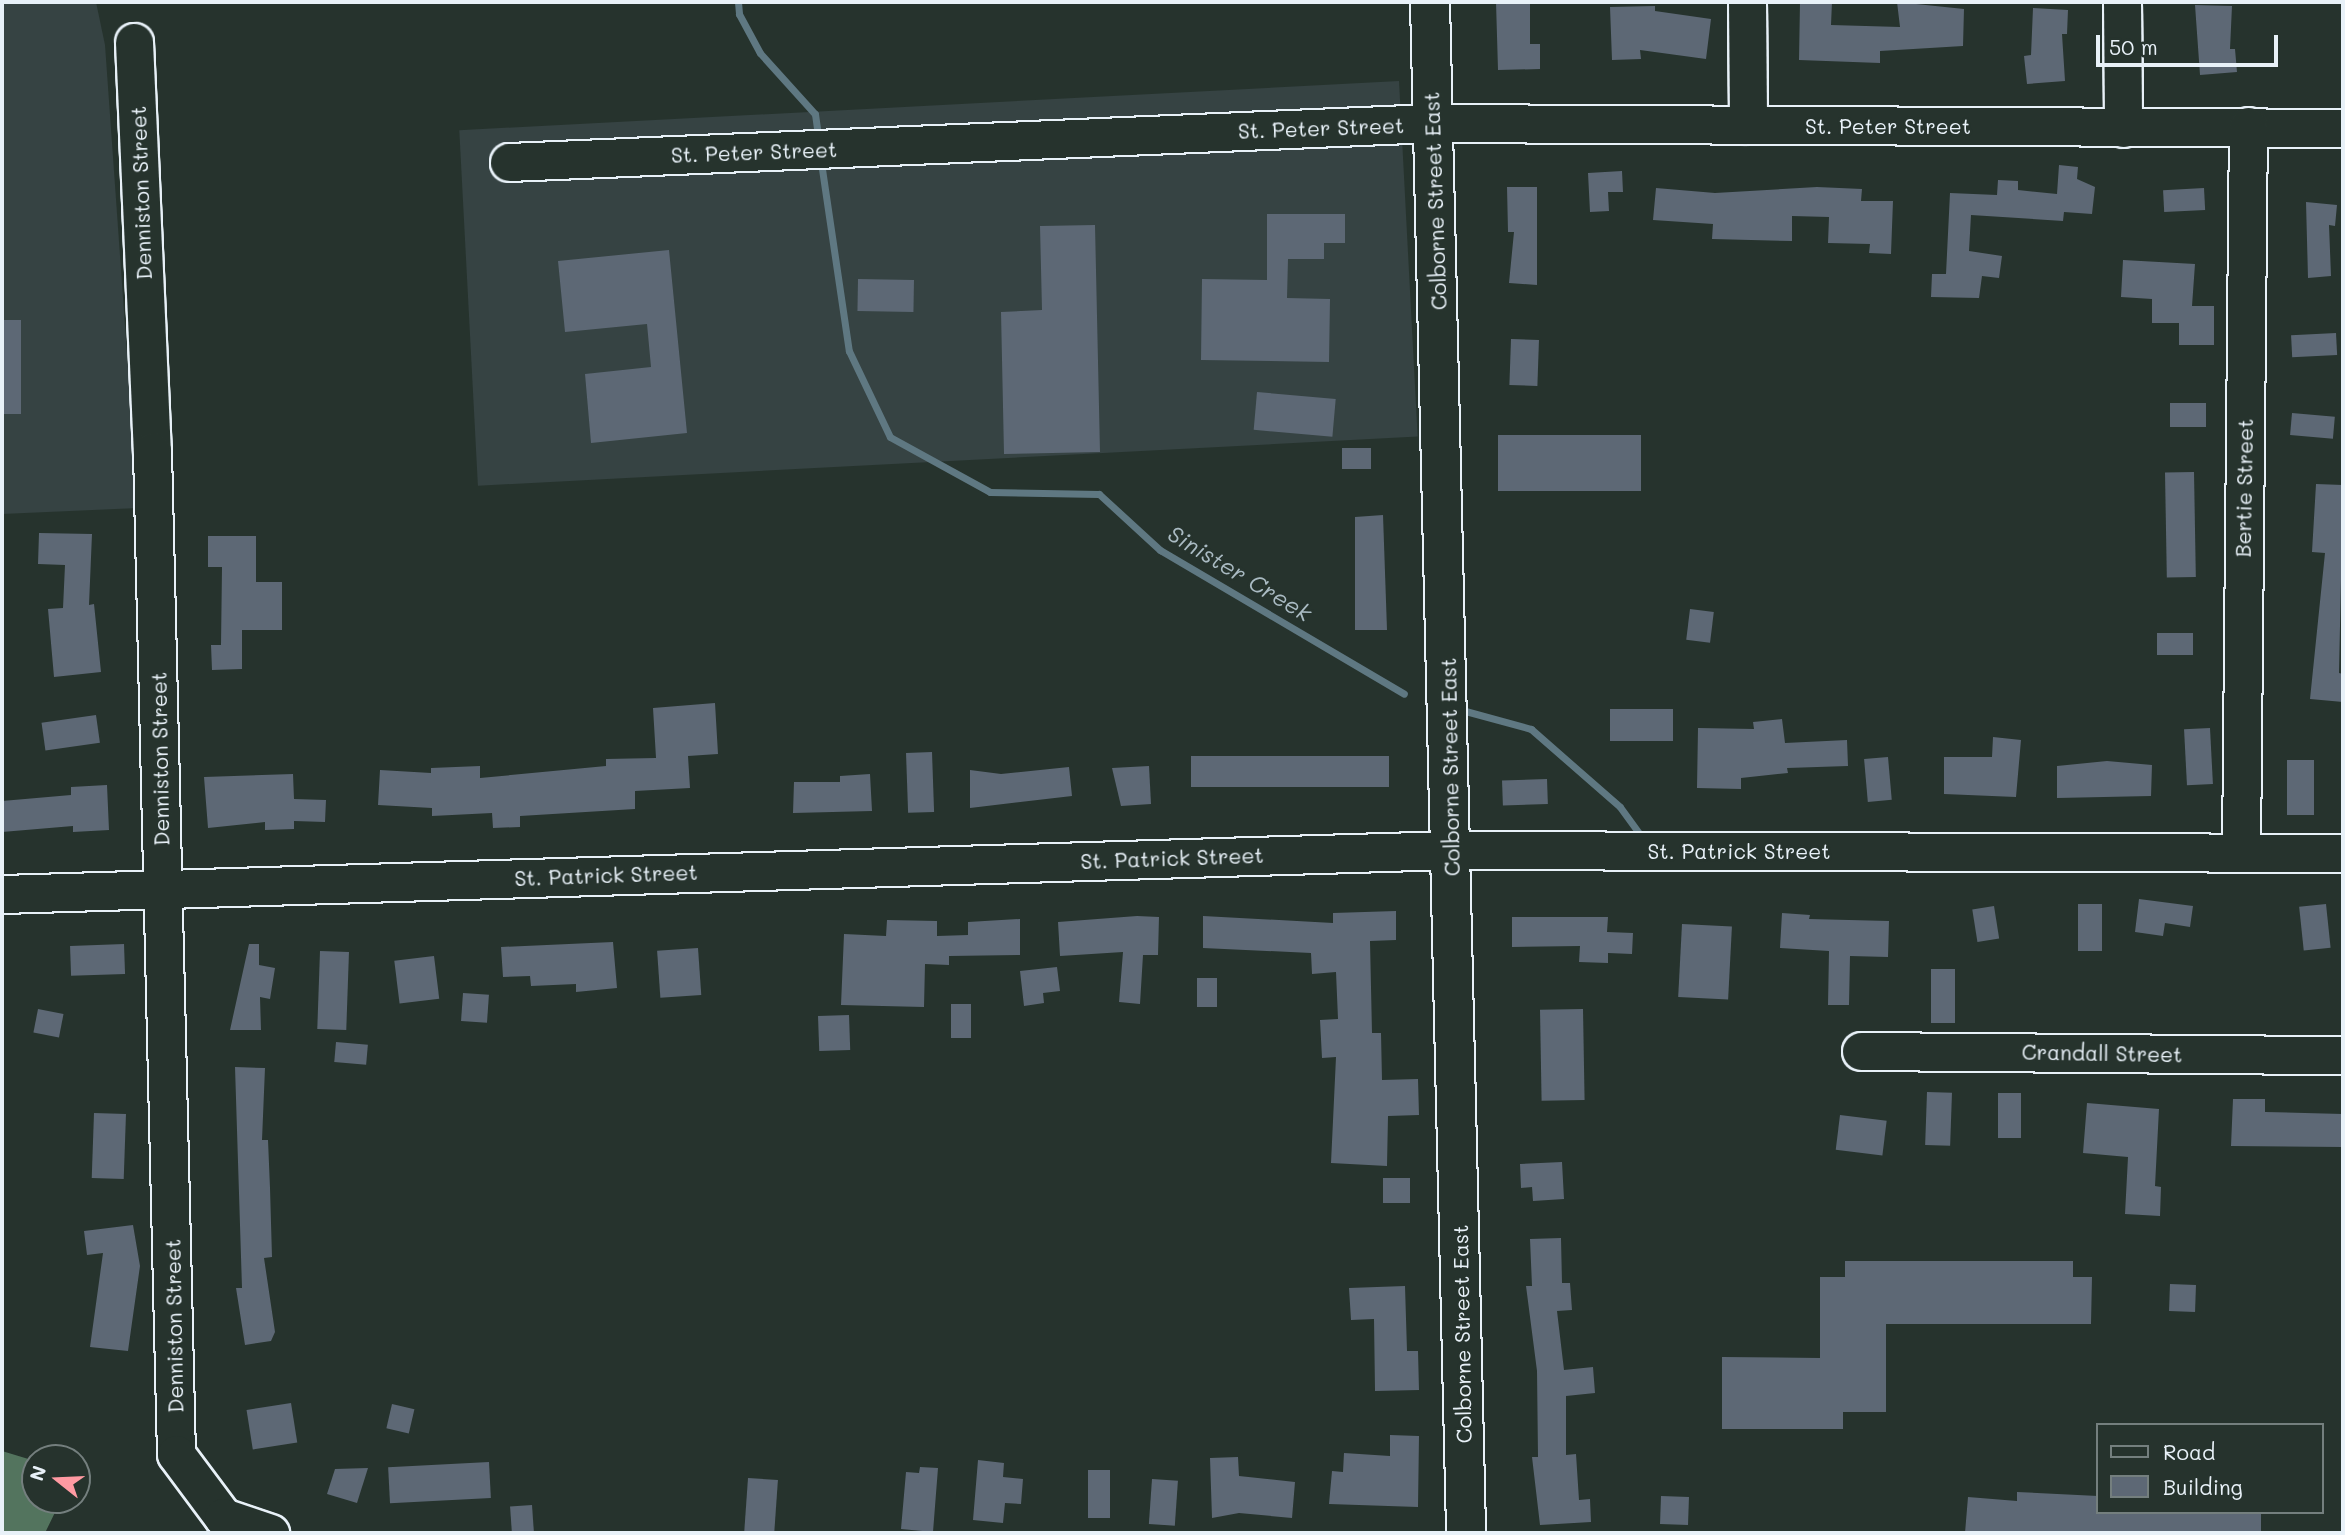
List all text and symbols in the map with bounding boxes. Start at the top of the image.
scale bar [2100,21,2282,65]
text: 50 m [2109,33,2158,60]
street label: Colborne Street East [1419,91,1451,311]
street label: Denniston Street [125,106,157,280]
street label: St. Peter Street [1238,113,1404,143]
street label: St. Peter Street [1805,113,1971,139]
street label: St. Peter Street [671,137,837,167]
street label: Bertie Street [2230,418,2258,558]
water label: Sinister Creek [1163,519,1317,627]
street label: Colborne Street East [1435,658,1465,876]
street label: Denniston Street [146,672,174,846]
street label: St. Patrick Street [1647,838,1831,864]
street label: St. Patrick Street [1080,842,1264,874]
street label: St. Patrick Street [514,859,698,891]
street label: Crandall Street [2021,1039,2183,1067]
street label: Colborne Street East [1447,1225,1477,1443]
street label: Denniston Street [160,1239,188,1413]
legend [2096,1423,2324,1514]
text: Road [2163,1438,2215,1465]
north arrow [21,1444,91,1514]
text: N [23,1462,52,1484]
text: Building [2163,1473,2243,1500]

